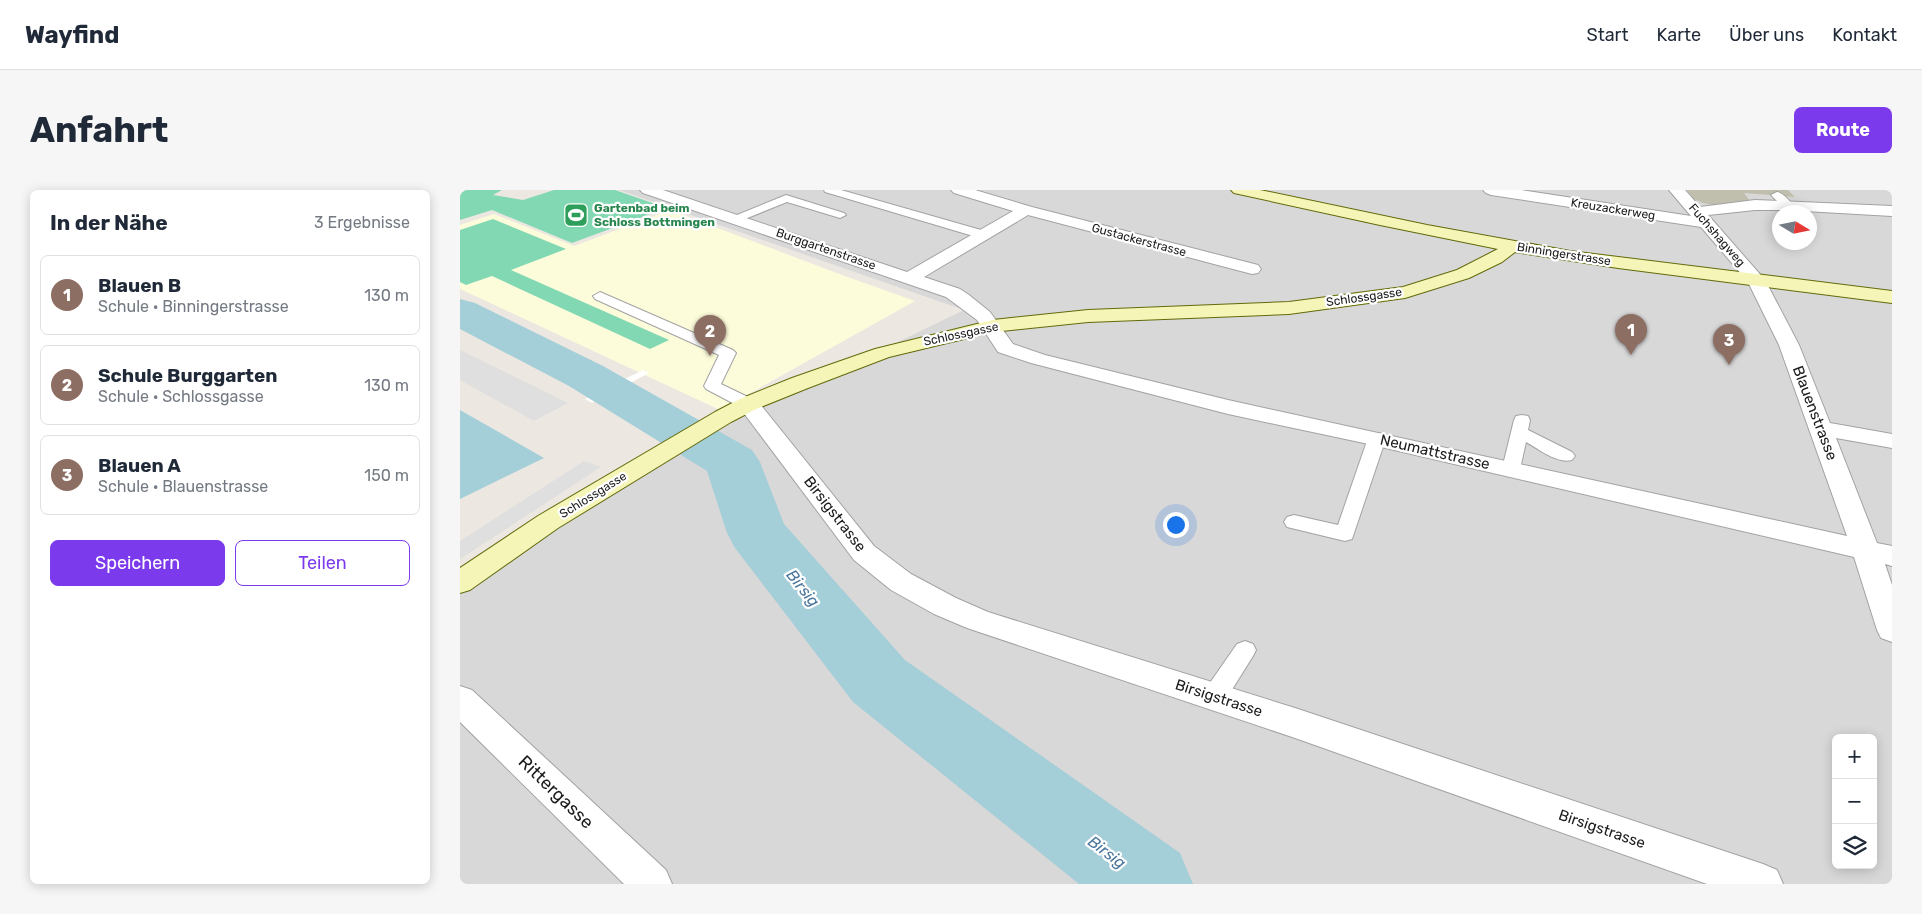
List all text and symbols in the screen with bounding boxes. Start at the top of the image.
text: Wayfind [25,21,119,49]
text: Start [1586,24,1629,46]
text: Karte [1657,24,1701,46]
text: Über uns [1729,24,1804,46]
text: Kontakt [1832,24,1897,46]
button: Route [1794,107,1892,153]
text: Anfahrt [30,109,168,151]
street label: Kreuzackerweg [1570,195,1656,223]
place label: Gartenbad beim Schloss Bottmingen [594,201,715,229]
street label: Fuchshagweg [1686,201,1748,269]
sports icon: Gartenbad beim Schloss Bottmingen [563,202,589,228]
north arrow [1772,205,1817,250]
text: In der Nähe [50,210,168,235]
text: 3 Ergebnisse [314,213,410,232]
street label: Gustackerstrasse [1090,221,1188,259]
street label: Burggartenstrasse [774,225,878,273]
street label: Binningerstrasse [1516,240,1612,268]
text: Blauen B [98,274,181,297]
street label: Schlossgasse [1325,285,1403,309]
text: 1 [63,286,71,305]
text: 130 m [364,286,409,305]
text: Schule · Binningerstrasse [98,297,289,316]
pin: 1 [1615,314,1647,355]
pin: 2 [694,315,726,356]
street label: Schlossgasse [922,319,1000,349]
pin: 3 [1713,324,1745,365]
street label: Blauenstrasse [1789,363,1841,463]
text: Schule Burggarten [98,364,278,387]
text: 2 [62,376,72,395]
text: 130 m [364,376,409,395]
text: Schule · Schlossgasse [98,387,264,406]
street label: Neumattstrasse [1378,431,1492,473]
text: Blauen A [98,454,181,477]
text: 3 [62,466,72,485]
text: 150 m [364,466,409,485]
street label: Schlossgasse [557,469,629,521]
street label: Birsigstrasse [800,473,870,555]
text: Schule · Blauenstrasse [98,477,268,496]
your location [1163,512,1189,538]
button: Speichern [50,540,225,586]
button: Teilen [235,540,410,586]
water label: Birsig [782,566,824,611]
street label: Birsigstrasse [1173,675,1265,721]
map controls [1832,734,1877,869]
button: + [1832,734,1877,779]
street label: Rittergasse [514,751,598,833]
button: − [1832,779,1877,824]
street label: Birsigstrasse [1556,806,1648,852]
button: layers [1832,824,1877,869]
water label: Birsig [1084,832,1130,873]

